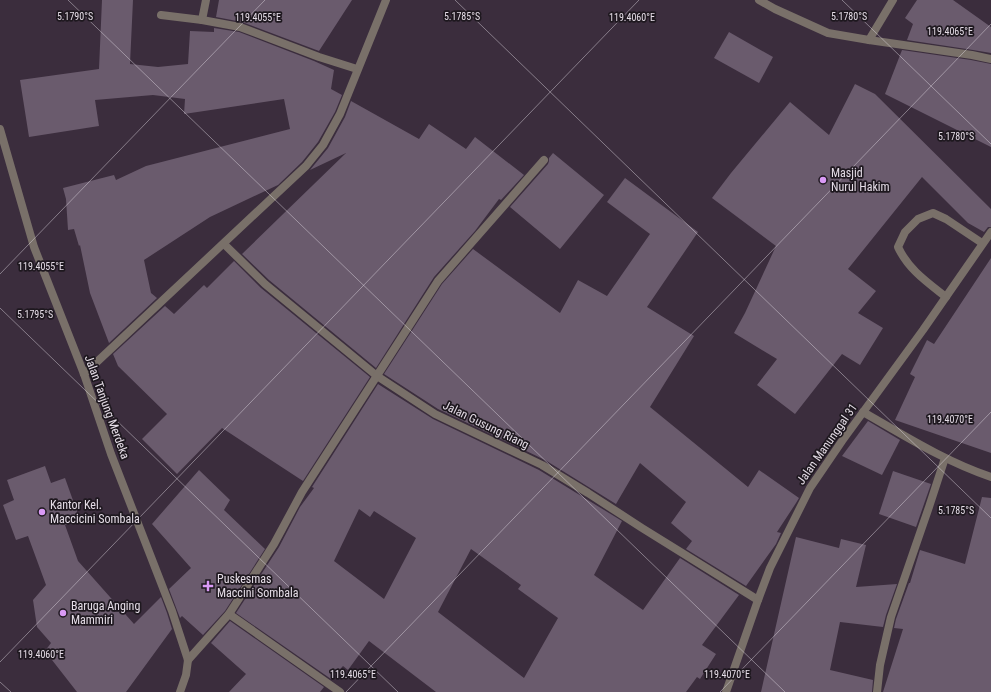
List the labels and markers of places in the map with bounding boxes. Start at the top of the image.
place label: Masjid Nurul Hakim [831,166,890,194]
marker: Masjid Nurul Hakim [818,175,828,185]
place label: Kantor Kel. Maccicini Sombala [50,498,140,526]
marker: Kantor Kel. Maccicini Sombala [37,507,47,517]
place label: Puskesmas Maccini Sombala [217,572,299,600]
marker: Puskesmas Maccini Sombala [202,580,214,592]
place label: Baruga Anging Mammiri [71,599,140,627]
marker: Baruga Anging Mammiri [58,608,68,618]

